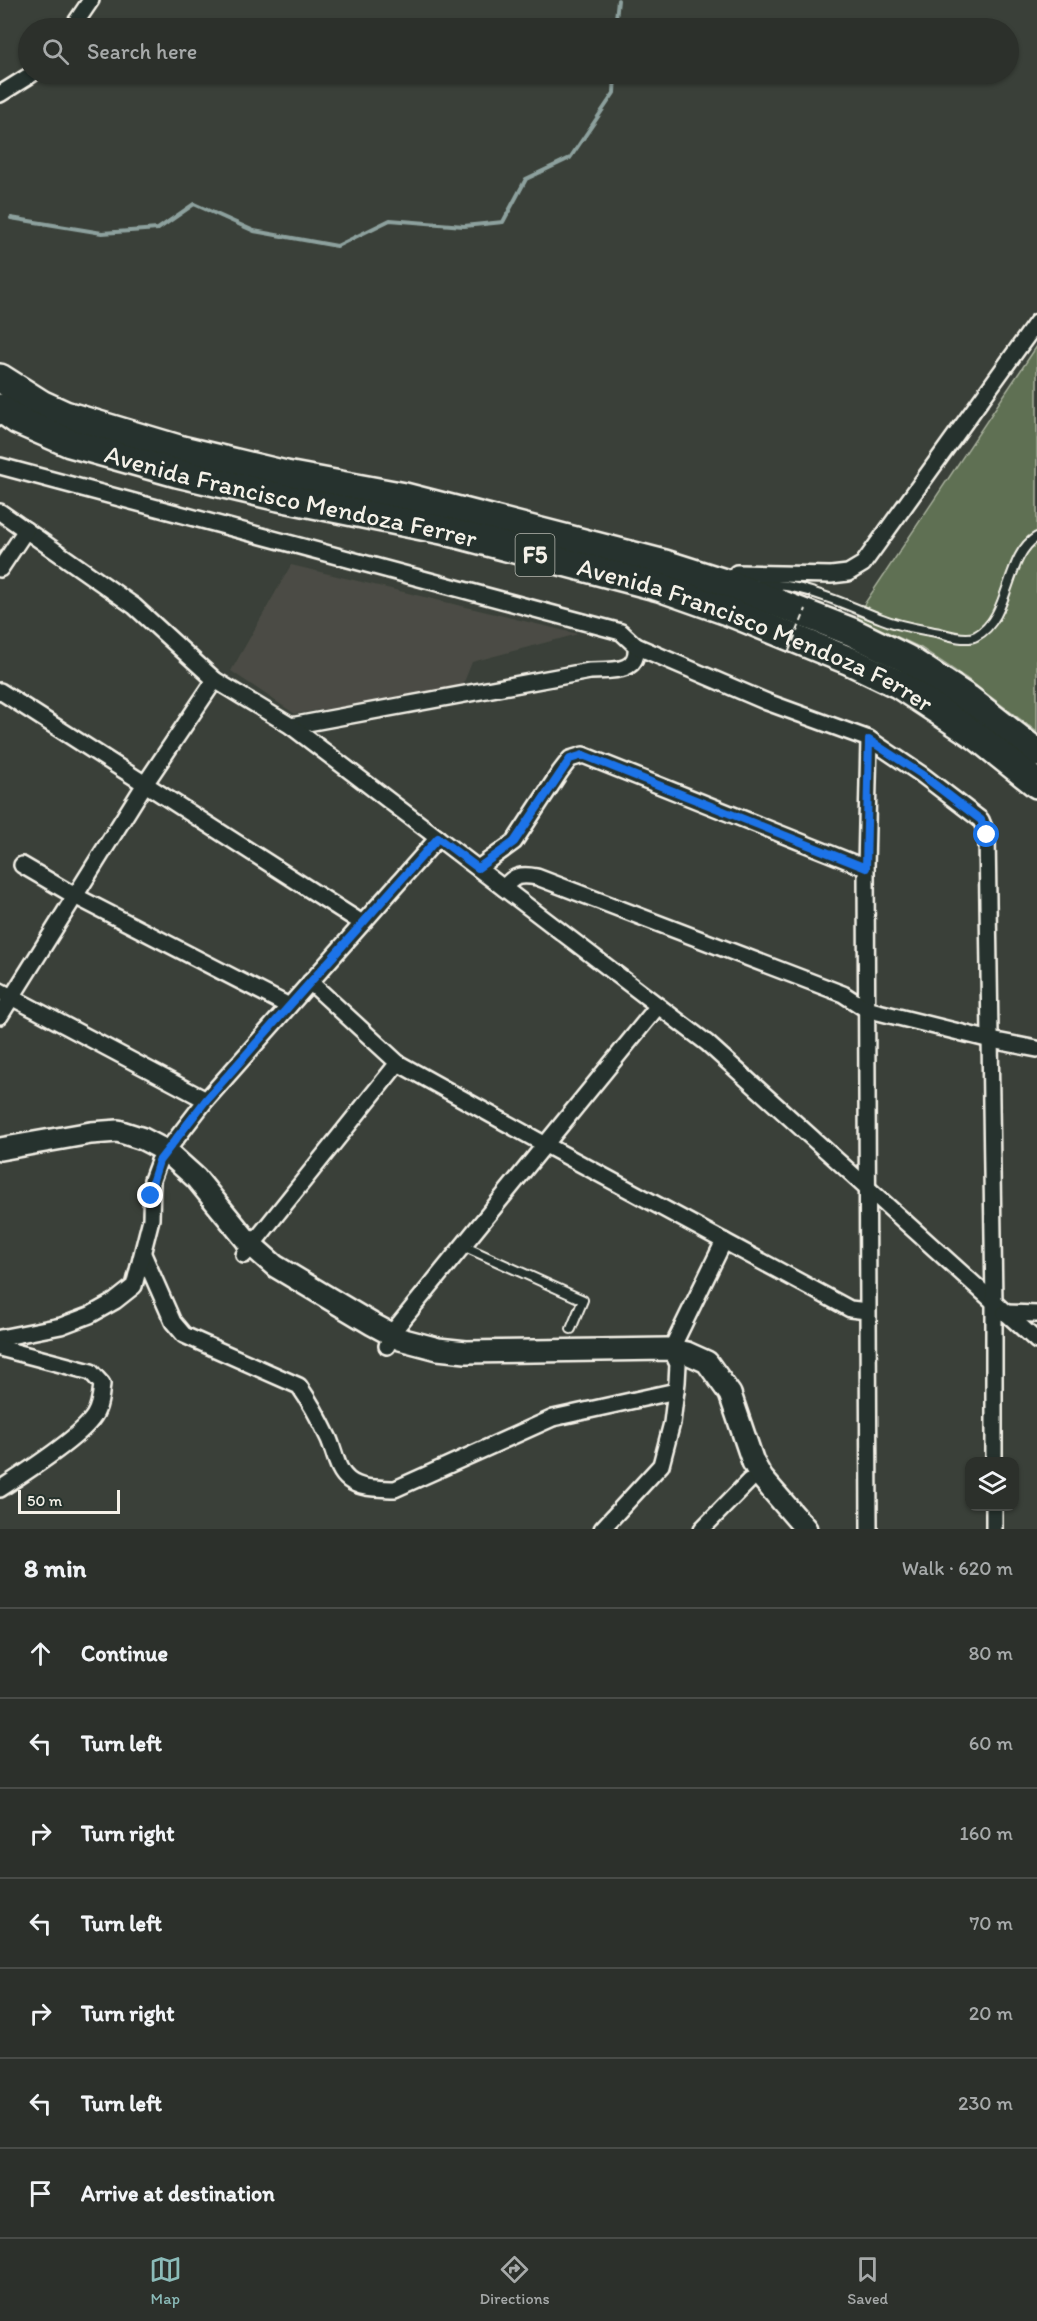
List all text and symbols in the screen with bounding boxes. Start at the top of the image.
search box [18,18,1019,84]
icon: search [39,35,72,68]
text: Search here [87,38,197,65]
street label: Avenida Francisco Mendoza Ferrer [101,438,481,555]
road number: F5 [516,534,554,576]
street label: Avenida Francisco Mendoza Ferrer [574,550,940,719]
route start [973,821,999,847]
route end [137,1182,163,1208]
map controls [965,1457,1019,1511]
button: layers [965,1457,1019,1511]
scale bar [18,1487,120,1514]
text: 50 m [27,1491,62,1510]
text: 8 min [24,1552,86,1584]
text: Walk · 620 m [902,1556,1013,1580]
icon: ahead [24,1637,57,1670]
text: Continue [81,1640,168,1667]
text: 80 m [968,1641,1013,1665]
icon: left [24,1727,57,1760]
text: Turn left [81,1730,162,1757]
text: 60 m [969,1731,1013,1755]
icon: right [24,1817,57,1850]
text: Turn right [81,1820,175,1847]
text: 160 m [960,1821,1013,1845]
icon: left [24,1907,57,1940]
text: Turn left [81,1910,162,1937]
text: 70 m [969,1911,1013,1935]
icon: right [24,1997,57,2030]
text: Turn right [81,2000,175,2027]
text: 20 m [969,2001,1013,2025]
icon: left [24,2087,57,2120]
text: Turn left [81,2090,162,2117]
text: 230 m [958,2091,1013,2115]
icon: arrive [24,2177,57,2210]
text: Arrive at destination [81,2180,275,2207]
tab: Map [149,2253,182,2308]
tab: Directions [479,2253,550,2308]
tab: Saved [847,2253,888,2308]

